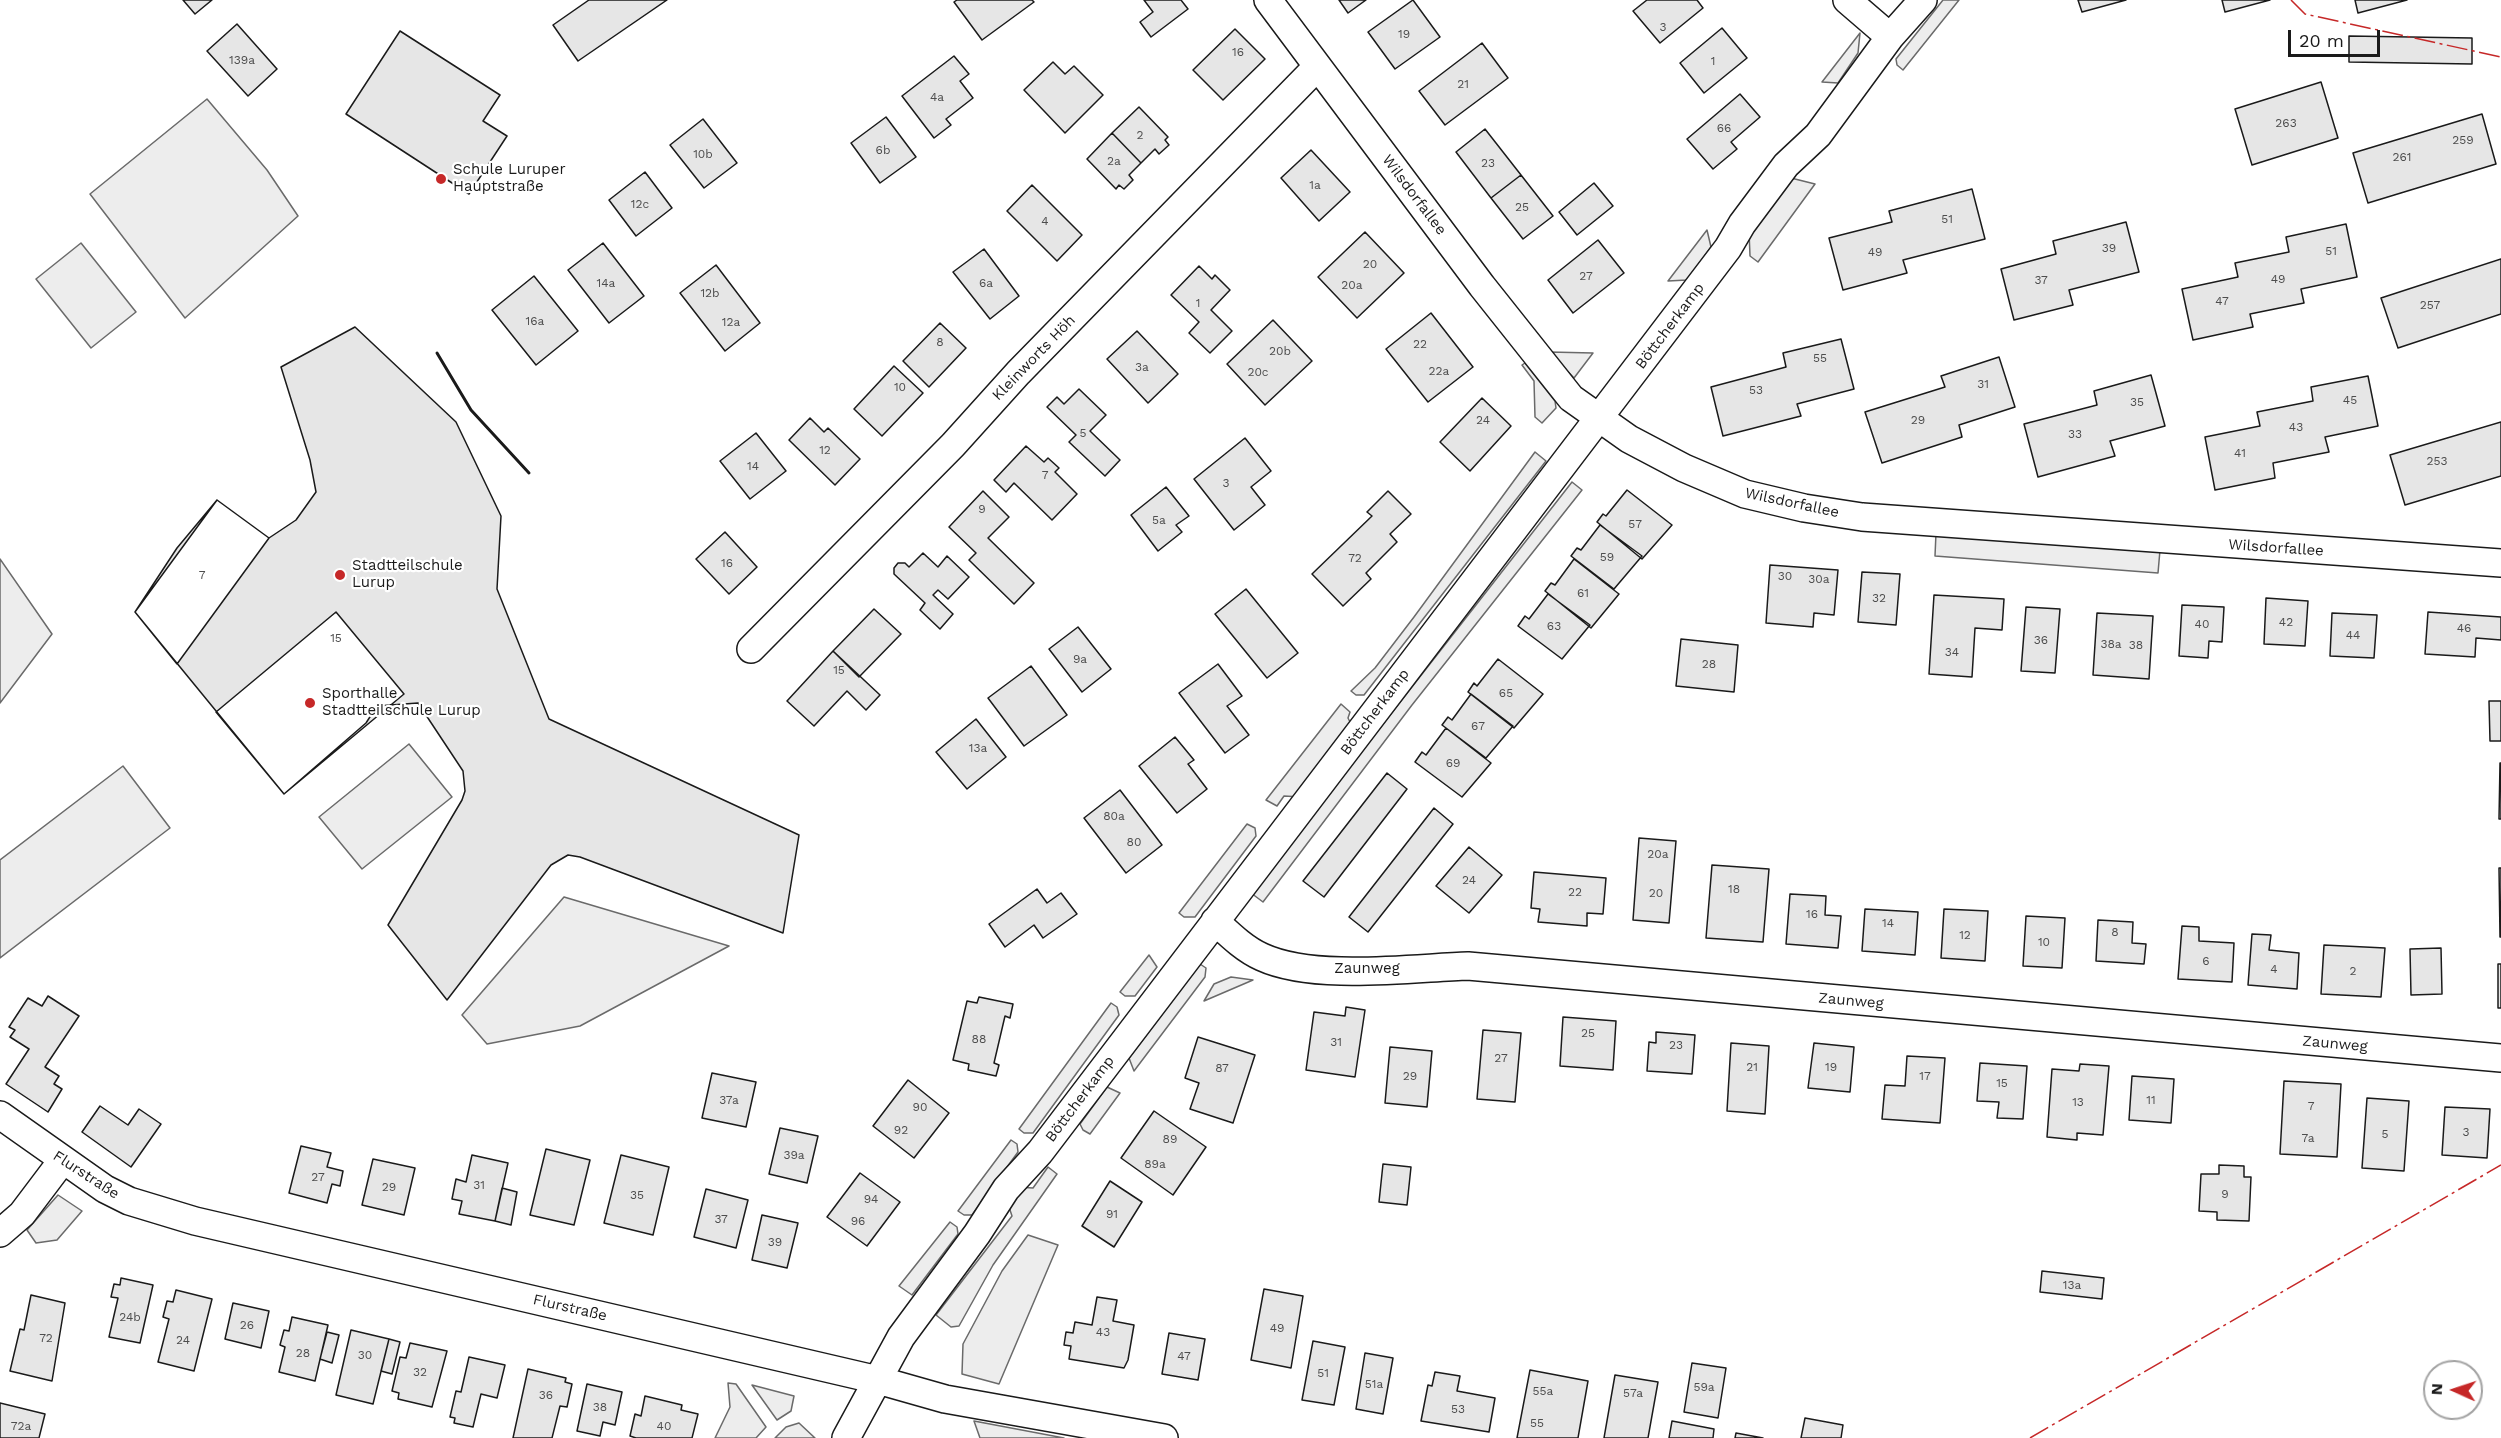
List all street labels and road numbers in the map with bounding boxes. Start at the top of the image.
street label: Wilsdorfallee [1378,151,1450,239]
street label: Böttcherkamp [1632,279,1708,373]
street label: Kleinworts Höh [989,312,1079,404]
street label: Wilsdorfallee [1743,484,1841,522]
street label: Wilsdorfallee [2228,536,2324,560]
street label: Böttcherkamp [1337,665,1413,759]
street label: Zaunweg [1334,960,1400,978]
street label: Zaunweg [1818,989,1884,1013]
street label: Zaunweg [2302,1032,2368,1056]
street label: Böttcherkamp [1042,1052,1118,1146]
street label: Flurstraße [50,1147,122,1203]
street label: Flurstraße [531,1291,609,1325]

